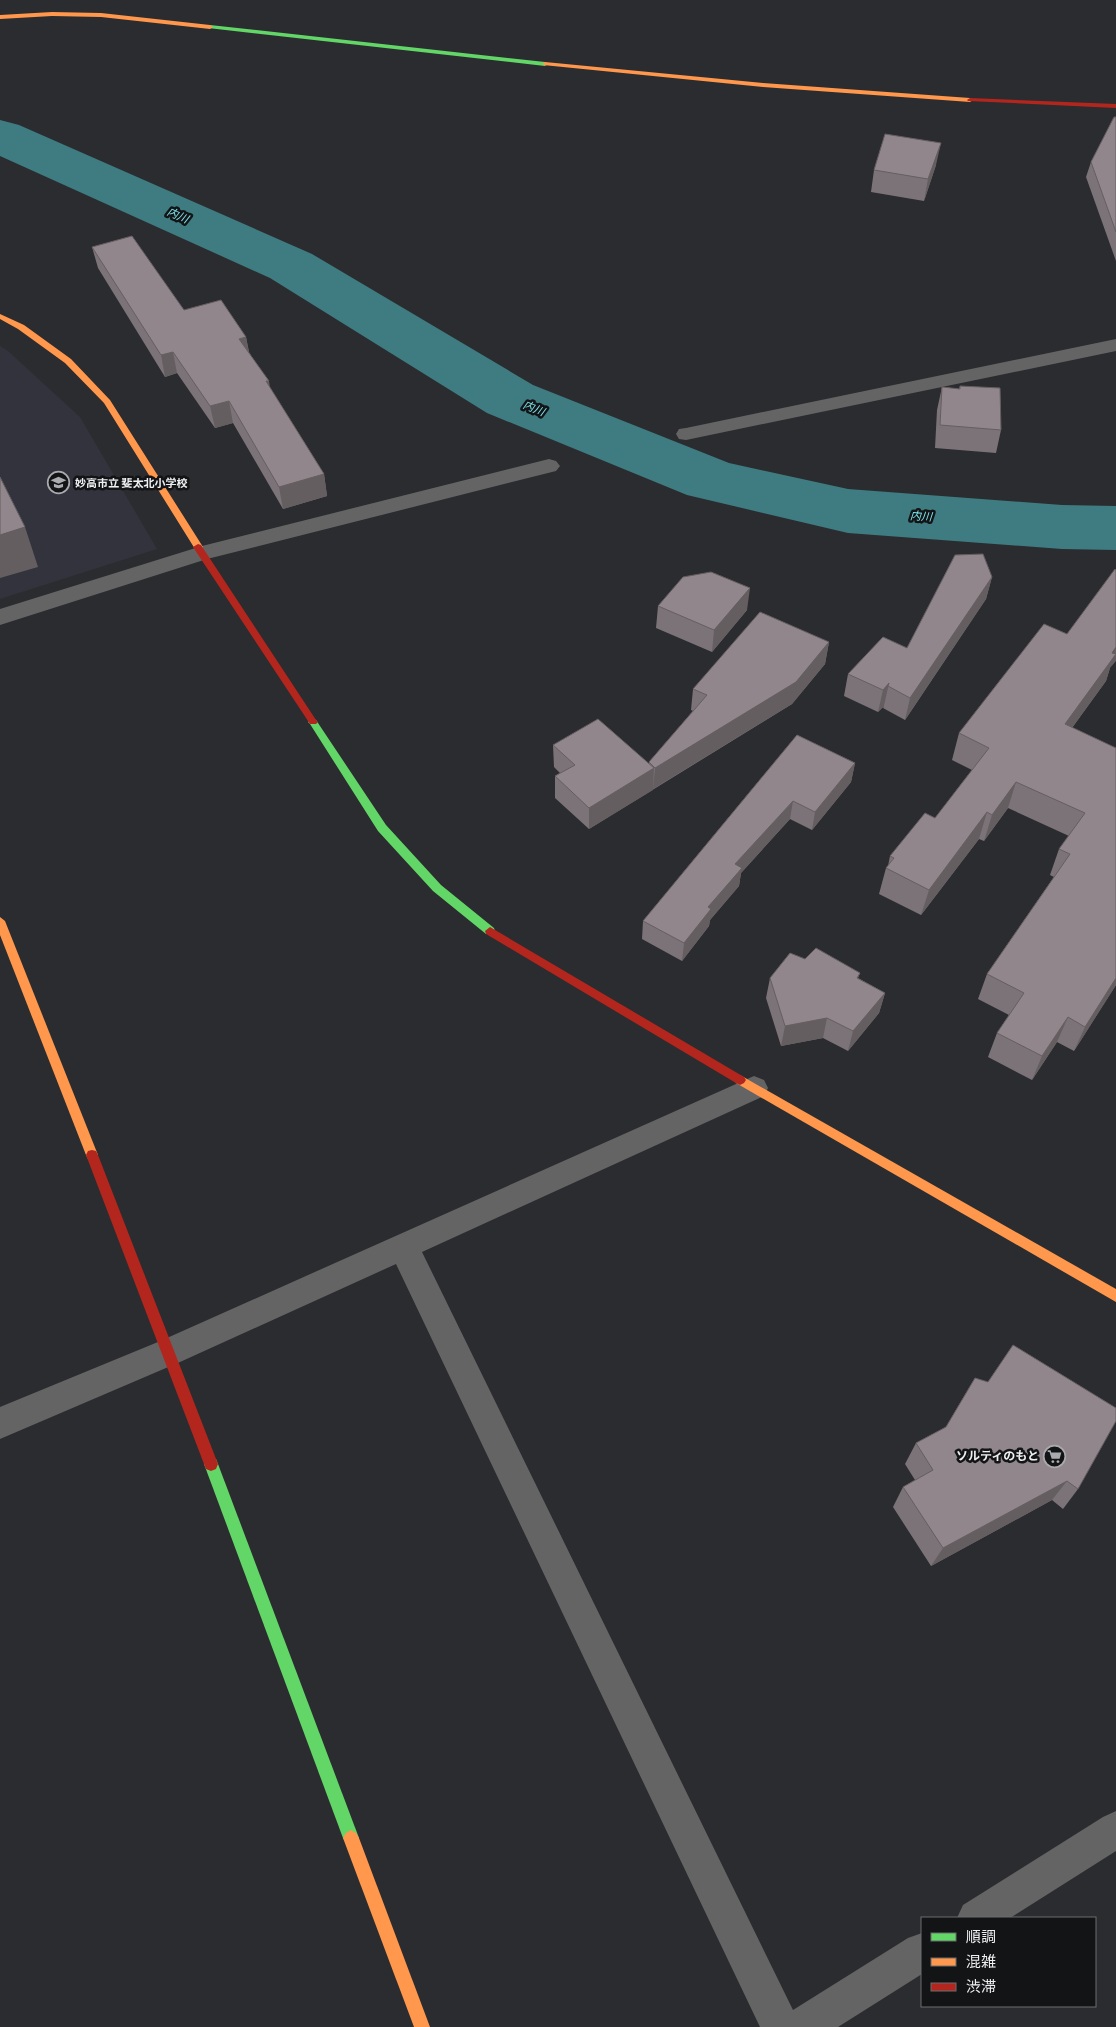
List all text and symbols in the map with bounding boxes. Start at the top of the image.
water label: 内川 [165,205,191,226]
water label: 内川 [521,398,547,419]
school or university icon: 妙高市立 斐太北小学校 [47,471,71,495]
place label: 妙高市立 斐太北小学校 [75,477,188,490]
water label: 内川 [910,509,933,524]
supermarket icon: ソルティのもと [1043,1444,1067,1468]
place label: ソルティのもと [956,1449,1039,1463]
legend [921,1917,1096,2007]
text: 順調 [966,1928,996,1946]
text: 混雑 [966,1953,996,1971]
text: 渋滞 [966,1978,996,1996]

